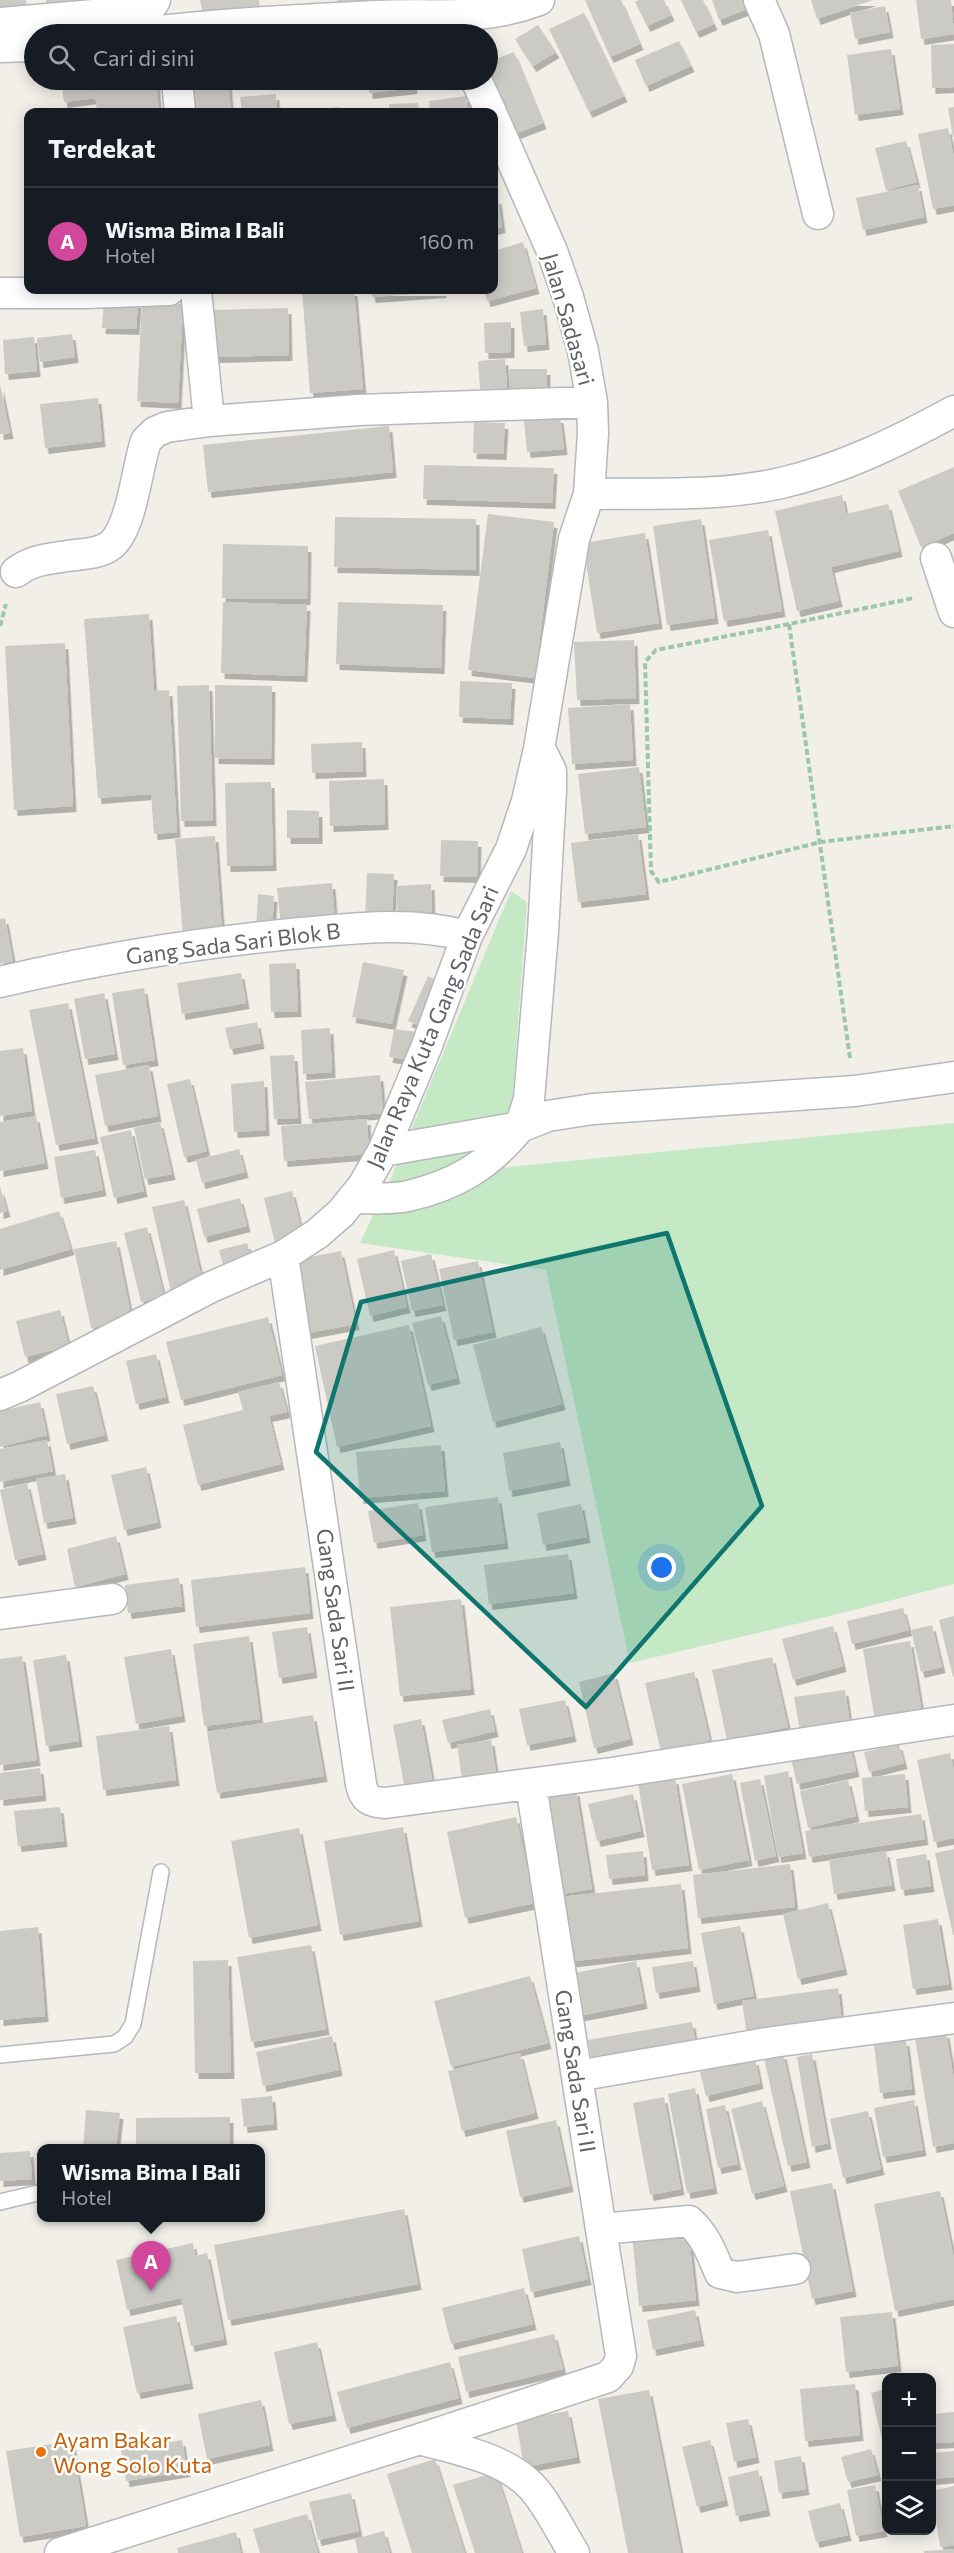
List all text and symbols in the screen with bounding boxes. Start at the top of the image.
search box [24,24,498,90]
icon: search [45,41,78,74]
text: Cari di sini [93,44,195,71]
text: Terdekat [48,132,155,163]
text: Wisma Bima I Bali [105,216,285,243]
text: A [60,229,75,253]
text: 160 m [419,229,474,253]
text: Hotel [105,243,155,267]
street label: Jalan Sadasari [537,250,601,388]
street label: Jalan Raya Kuta Gang Sada Sari [360,882,504,1172]
street label: Gang Sada Sari Blok B [124,916,342,970]
street label: Gang Sada Sari II [311,1527,361,1693]
your location [647,1553,676,1582]
street label: Gang Sada Sari II [550,1988,602,2154]
popup [37,2144,265,2222]
text: Wisma Bima I Bali [61,2158,241,2185]
text: Hotel [61,2185,112,2209]
pin: A [132,2242,170,2291]
map controls [882,2373,936,2535]
button: + [882,2373,936,2427]
place label: Ayam Bakar Wong Solo Kuta [53,2426,212,2478]
button: − [882,2427,936,2481]
marker: Ayam Bakar Wong Solo Kuta [34,2445,48,2459]
button: layers [882,2481,936,2535]

